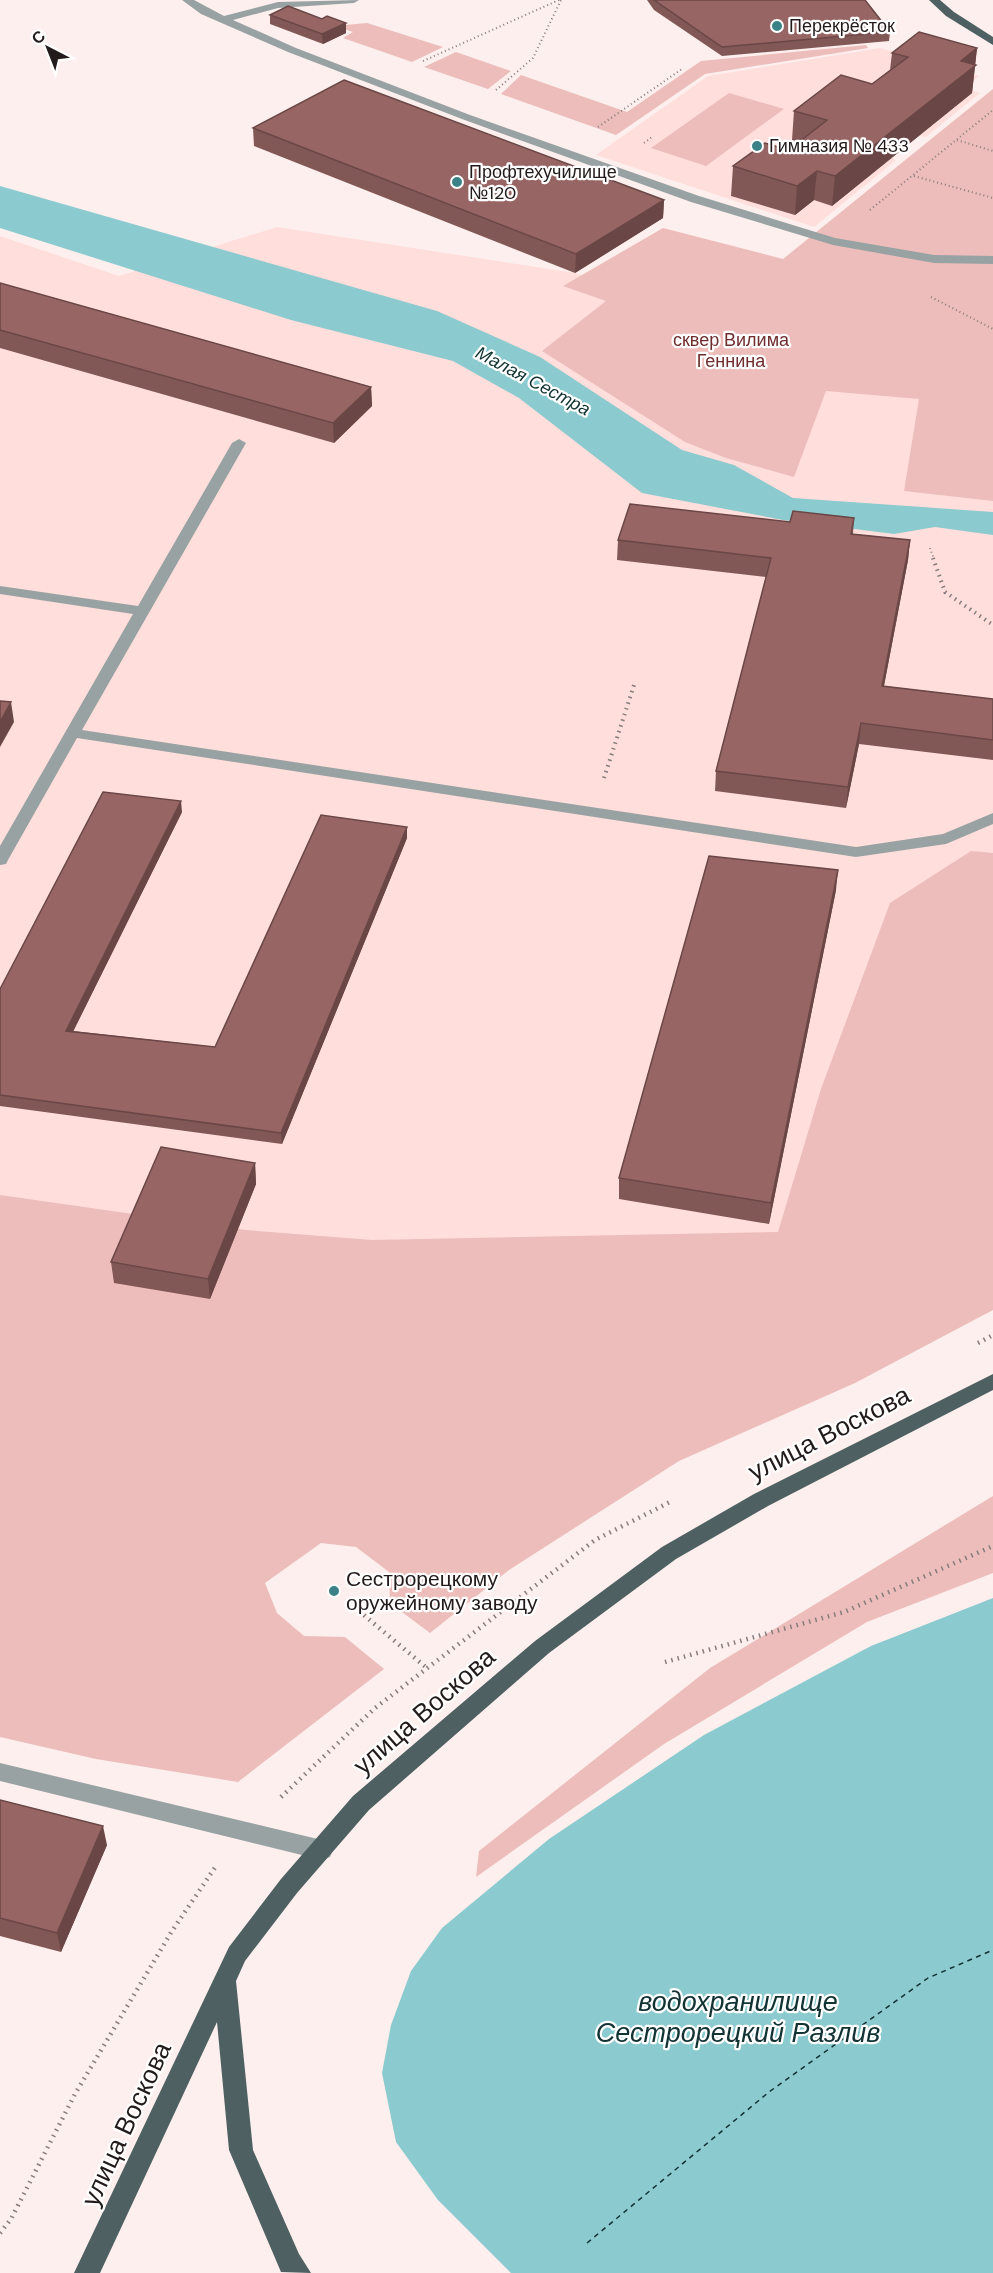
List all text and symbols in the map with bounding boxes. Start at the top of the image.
place label: Перекрёсток [789,14,895,38]
north arrow [18,18,78,78]
marker: Перекрёсток [770,19,784,33]
text: С [27,25,50,49]
place label: Гимназия № 433 [769,134,909,158]
marker: Гимназия № 433 [750,139,764,153]
place label: Профтехучилище №120 [469,160,617,205]
marker: Профтехучилище №120 [450,175,464,189]
park label: сквер Вилима Геннина [673,328,790,373]
water label: Малая Сестра [472,341,594,421]
street label: улица Воскова [742,1377,916,1488]
place label: Сестрорецкому оружейному заводу [346,1565,538,1617]
marker: Сестрорецкому оружейному заводу [327,1584,341,1598]
street label: улица Воскова [346,1640,502,1782]
water label: водохранилище Сестрорецкий Разлив [596,1984,880,2050]
street label: улица Воскова [73,2036,179,2212]

